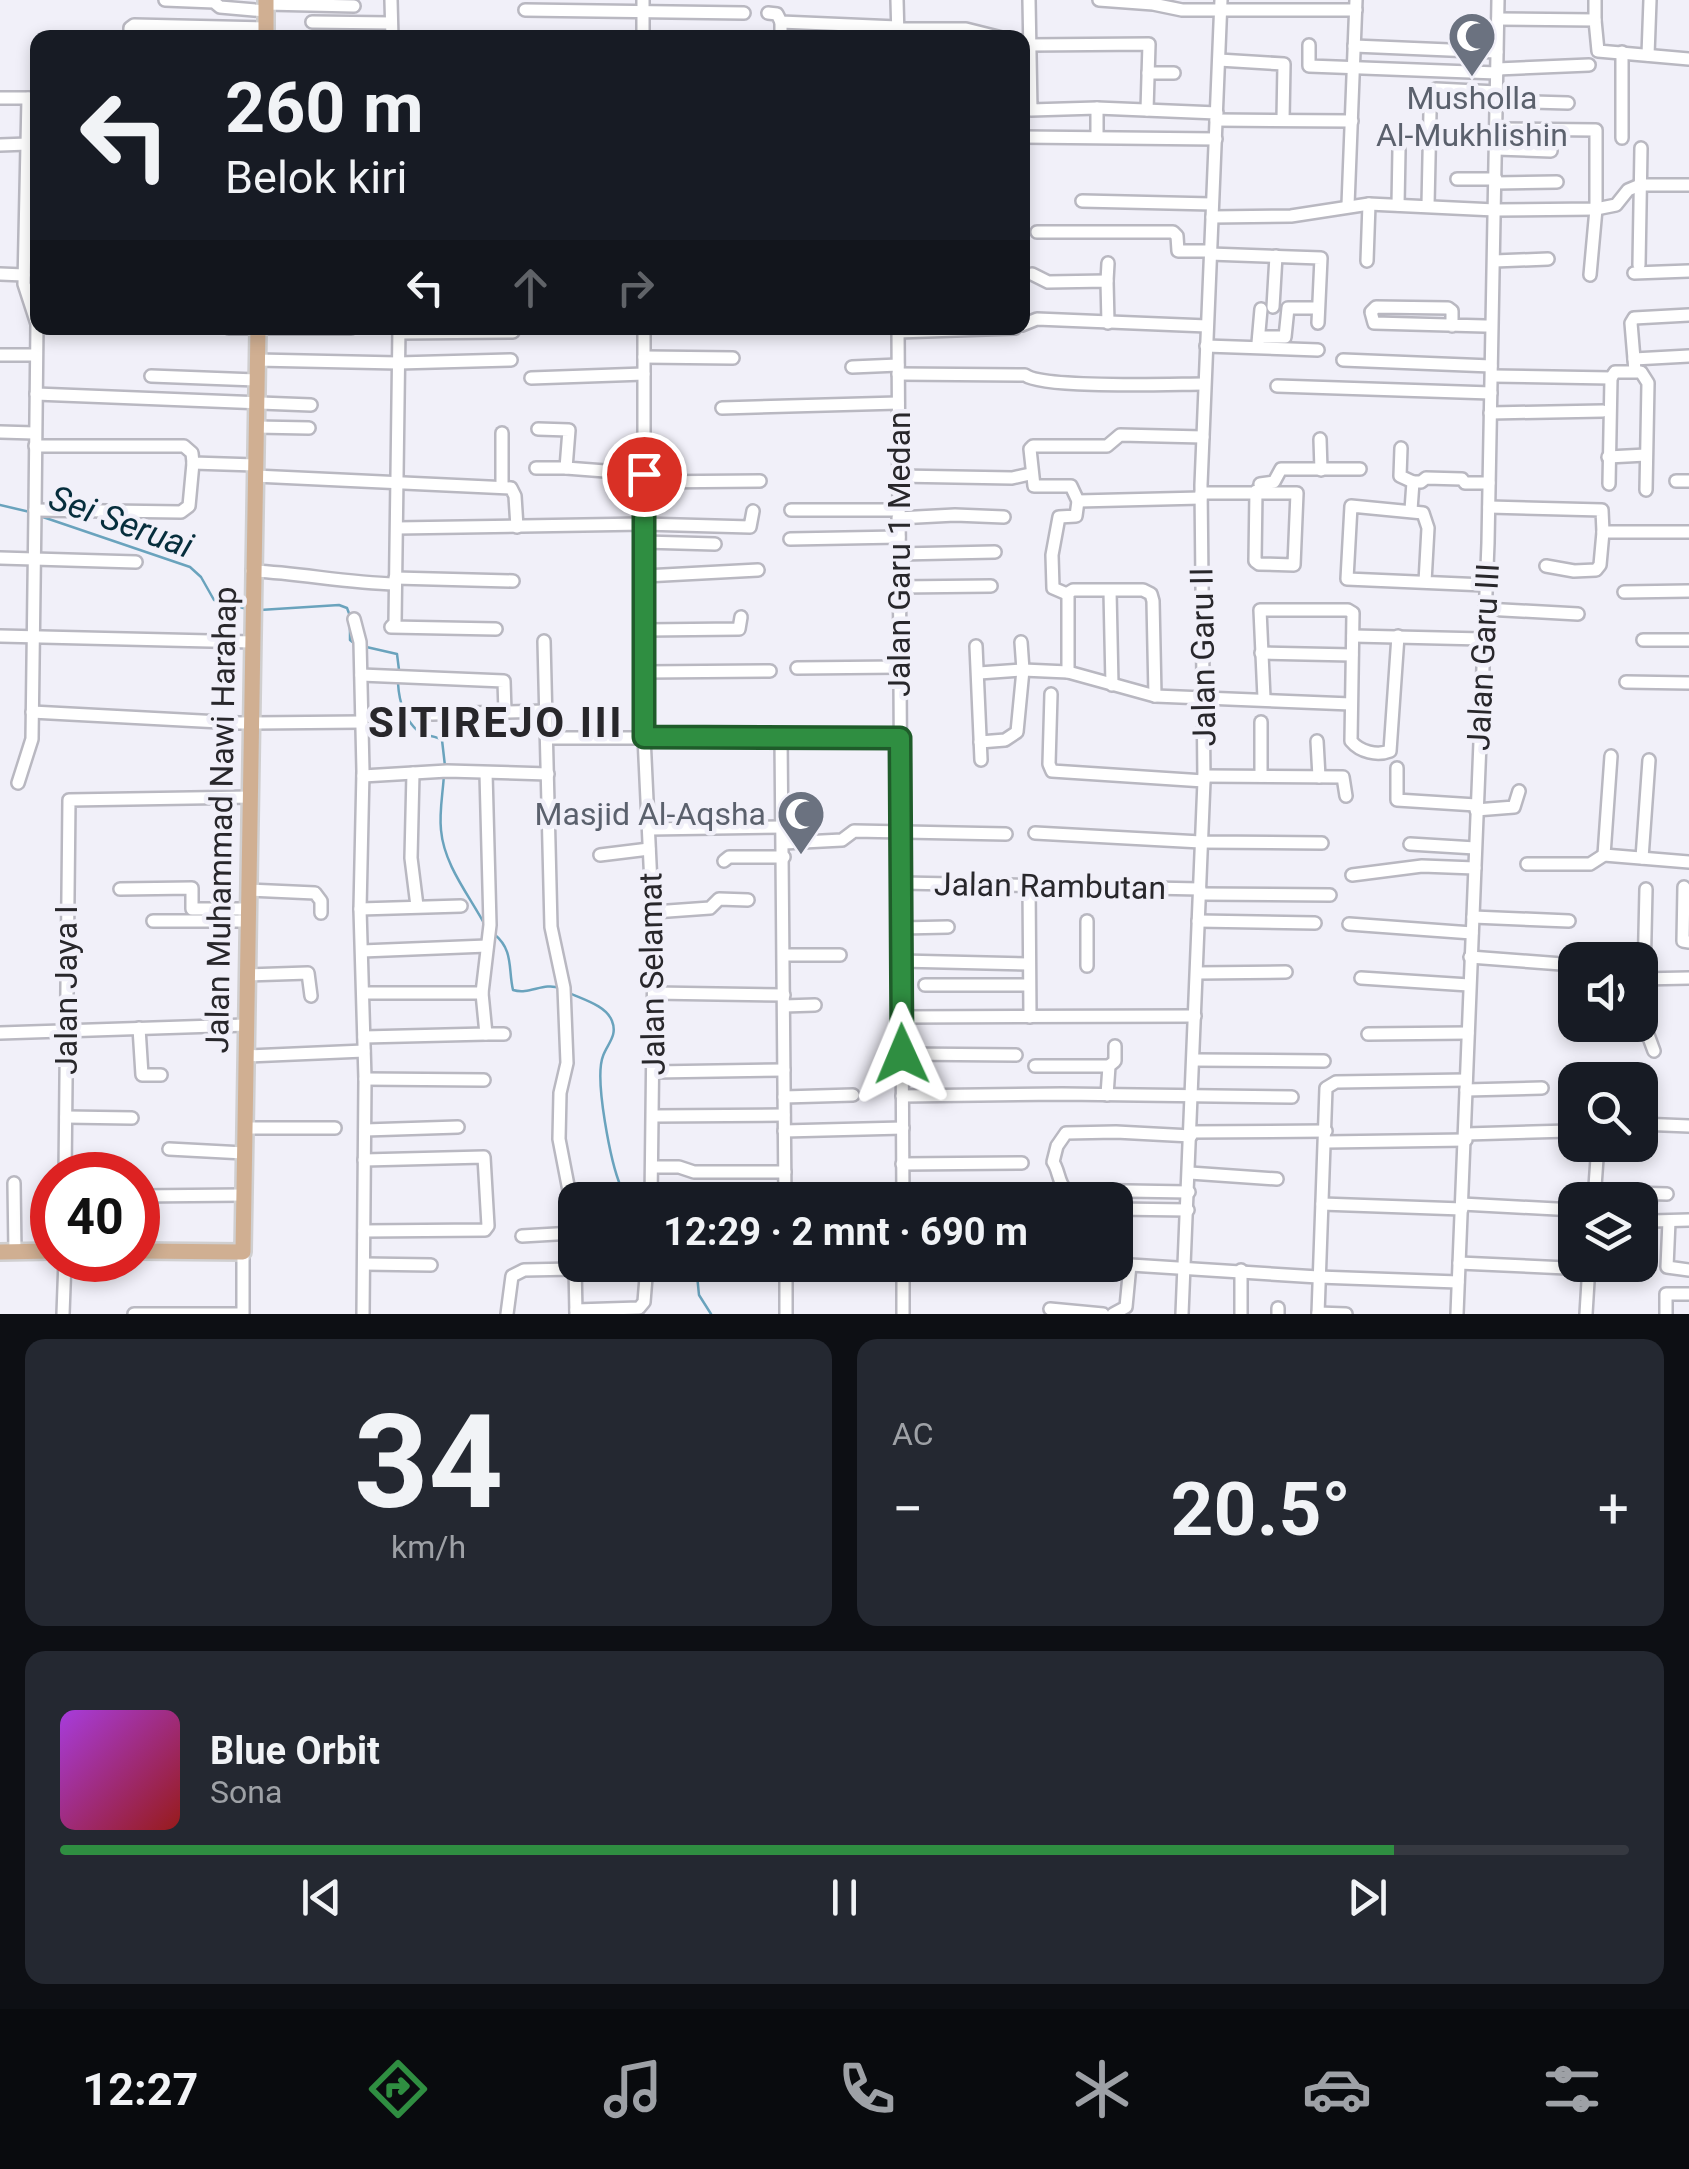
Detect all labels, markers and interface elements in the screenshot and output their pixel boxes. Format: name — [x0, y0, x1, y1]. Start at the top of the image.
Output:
mosque icon: Musholla Al-Mukhlishin — [1446, 10, 1498, 78]
text: 260 m — [225, 67, 424, 149]
icon: left — [60, 70, 190, 200]
place label: Musholla Al-Mukhlishin — [1376, 79, 1568, 154]
text: Belok kiri — [225, 151, 407, 204]
icon: left — [398, 260, 453, 315]
icon: ahead — [503, 260, 558, 315]
icon: right — [608, 260, 663, 315]
street label: Jalan Garu 1 Medan — [880, 411, 918, 697]
pin — [602, 432, 687, 517]
icon: arrive — [617, 447, 672, 502]
water label: Sei Seruai — [43, 477, 199, 567]
street label: Jalan Garu III — [1459, 562, 1507, 752]
street label: Jalan Garu II — [1182, 567, 1224, 747]
street label: Jalan Muhammad Nawi Harahap — [198, 586, 244, 1054]
district label: SITIREJO III — [368, 698, 624, 747]
mosque icon: Masjid Al-Aqsha — [775, 788, 827, 856]
place label: Masjid Al-Aqsha — [535, 795, 766, 833]
street label: Jalan Rambutan — [934, 865, 1166, 907]
street label: Jalan Selamat — [631, 872, 673, 1076]
street label: Jalan Jaya I — [47, 905, 85, 1075]
map controls — [1558, 942, 1658, 1282]
button: sound — [1558, 942, 1658, 1042]
position arrow — [850, 1002, 954, 1106]
button: search — [1558, 1062, 1658, 1162]
speed limit sign: 40 — [30, 1152, 160, 1282]
button: layers — [1558, 1182, 1658, 1282]
text: 12:29 · 2 mnt · 690 m — [663, 1210, 1028, 1254]
text: 34 — [354, 1386, 503, 1539]
text: AC — [892, 1415, 934, 1453]
text: 20.5° — [1171, 1465, 1351, 1553]
text: − — [892, 1477, 923, 1541]
text: + — [1598, 1477, 1629, 1541]
text: km/h — [391, 1528, 466, 1566]
text: Blue Orbit — [210, 1729, 380, 1773]
text: Sona — [210, 1773, 282, 1811]
icon: previous — [294, 1870, 349, 1925]
icon: pause — [817, 1870, 872, 1925]
icon: next — [1340, 1870, 1395, 1925]
icon: directions — [363, 2054, 433, 2124]
icon: music — [598, 2054, 668, 2124]
icon: phone — [832, 2054, 902, 2124]
icon: climate — [1067, 2054, 1137, 2124]
icon: car — [1302, 2054, 1372, 2124]
icon: filters — [1537, 2054, 1607, 2124]
text: 12:27 — [82, 2063, 198, 2116]

